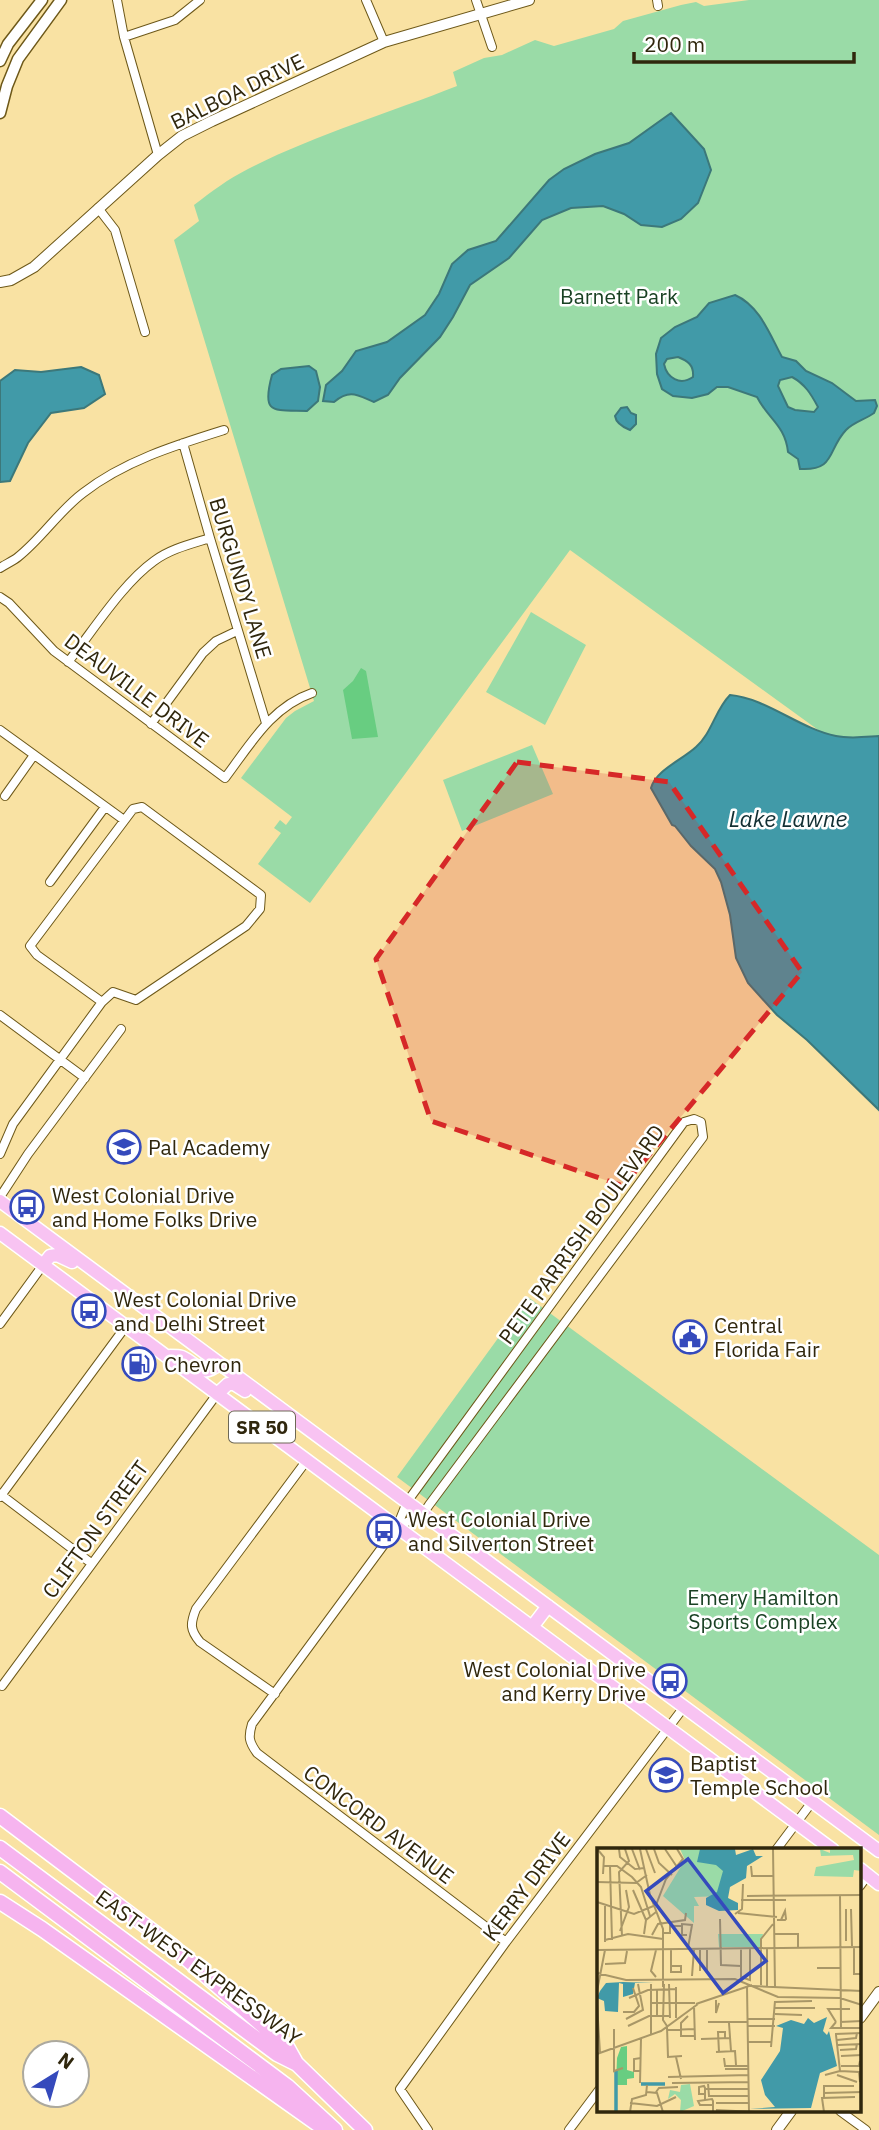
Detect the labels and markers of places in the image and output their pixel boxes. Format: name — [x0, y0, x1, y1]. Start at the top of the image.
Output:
school or university icon: Pal Academy — [105, 1128, 143, 1166]
place label: Pal Academy — [148, 1133, 271, 1161]
place label: West Colonial Drive and Home Folks Drive — [52, 1181, 257, 1233]
bus stop icon: West Colonial Drive and Home Folks Drive — [8, 1188, 46, 1226]
place label: West Colonial Drive and Delhi Street — [114, 1285, 296, 1337]
bus stop icon: West Colonial Drive and Delhi Street — [70, 1292, 108, 1330]
place label: Central Florida Fair — [714, 1311, 820, 1363]
public building icon: Central Florida Fair — [671, 1318, 709, 1356]
fuel station icon: Chevron — [120, 1345, 158, 1383]
place label: Chevron — [164, 1350, 242, 1378]
place label: West Colonial Drive and Silverton Street — [408, 1505, 594, 1557]
bus stop icon: West Colonial Drive and Silverton Street — [365, 1512, 403, 1550]
place label: West Colonial Drive and Kerry Drive — [464, 1655, 646, 1707]
bus stop icon: West Colonial Drive and Kerry Drive — [651, 1662, 689, 1700]
place label: Baptist Temple School — [690, 1749, 829, 1801]
school or university icon: Baptist Temple School — [647, 1756, 685, 1794]

